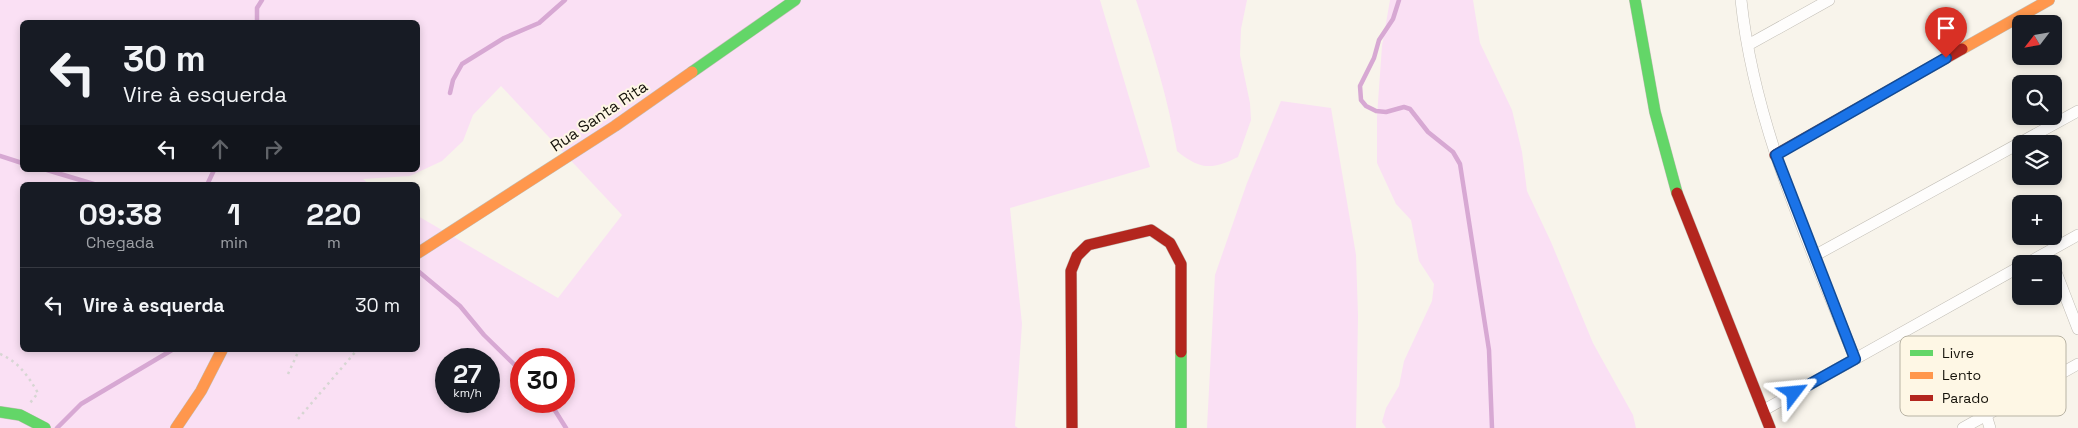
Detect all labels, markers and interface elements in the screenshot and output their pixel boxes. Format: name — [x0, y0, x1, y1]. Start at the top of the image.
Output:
pin — [1925, 7, 1967, 58]
icon: arrive — [1932, 14, 1960, 42]
north arrow — [2012, 15, 2062, 65]
map controls — [2012, 15, 2062, 305]
text: 30 m — [123, 37, 206, 81]
icon: left — [40, 40, 105, 105]
button: search — [2012, 75, 2062, 125]
street label: Rua Santa Rita — [546, 76, 652, 156]
text: Vire à esquerda — [123, 80, 287, 108]
icon: left — [153, 135, 181, 163]
icon: ahead — [206, 135, 234, 163]
icon: right — [259, 135, 287, 163]
button: layers — [2012, 135, 2062, 185]
text: 09:38 — [79, 195, 162, 234]
text: 1 — [227, 195, 241, 234]
text: 220 — [306, 195, 361, 234]
button: + — [2012, 195, 2062, 245]
text: Chegada — [86, 232, 154, 253]
text: min — [220, 232, 248, 253]
text: m — [327, 232, 341, 253]
button: − — [2012, 255, 2062, 305]
icon: left — [40, 291, 68, 319]
text: Vire à esquerda — [83, 293, 225, 318]
text: 30 m — [355, 293, 400, 318]
legend — [1900, 336, 2066, 416]
text: Livre — [1942, 344, 1974, 362]
speed limit sign: 30 — [510, 348, 575, 413]
text: 27 — [453, 358, 482, 390]
position arrow — [1767, 366, 1819, 418]
text: Lento — [1942, 366, 1981, 384]
text: km/h — [453, 385, 482, 401]
text: Parado — [1942, 389, 1989, 407]

